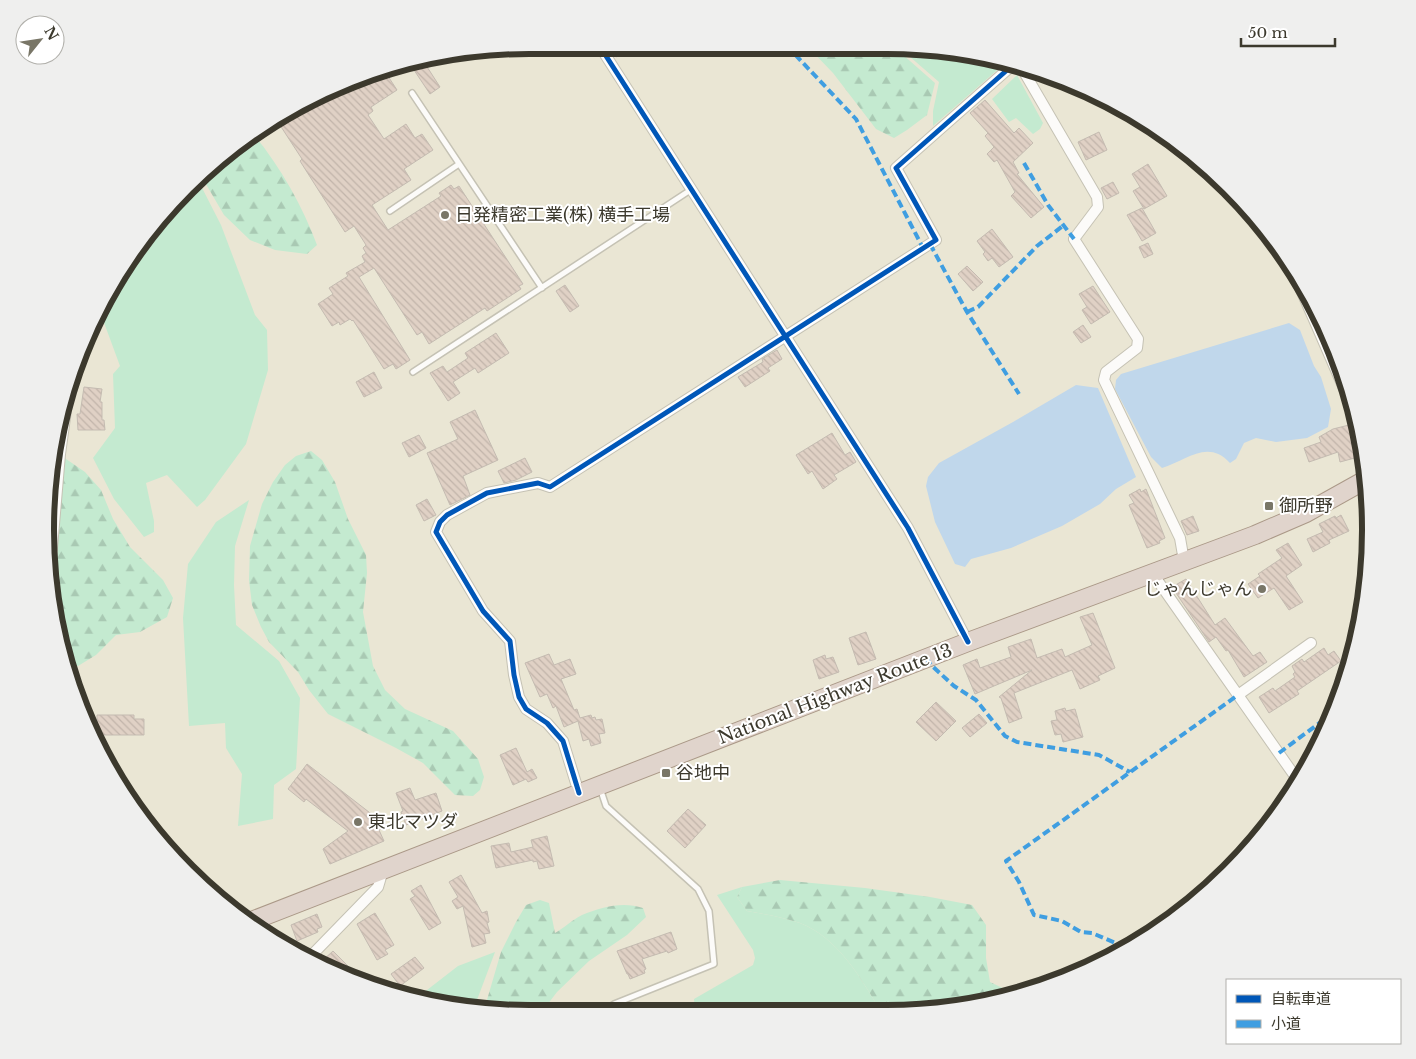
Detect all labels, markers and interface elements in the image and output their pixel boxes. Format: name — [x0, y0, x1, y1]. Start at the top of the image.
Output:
north arrow — [15, 15, 65, 65]
scale bar — [1241, 15, 1335, 47]
text: N — [40, 23, 62, 44]
text: 50 m — [1248, 23, 1288, 42]
place label: 日発精密工業(株) 横手工場 — [455, 204, 670, 226]
marker: 日発精密工業(株) 横手工場 — [439, 209, 451, 221]
place label: 御所野 — [1279, 495, 1333, 517]
marker: 御所野 — [1263, 500, 1275, 512]
place label: じゃんじゃん — [1144, 578, 1252, 600]
marker: じゃんじゃん — [1256, 583, 1268, 595]
street label: National Highway Route 13 — [715, 639, 955, 749]
place label: 谷地中 — [676, 762, 730, 784]
marker: 谷地中 — [660, 767, 672, 779]
place label: 東北マツダ — [368, 811, 458, 833]
marker: 東北マツダ — [352, 816, 364, 828]
legend — [1226, 979, 1401, 1044]
text: 自転車道 — [1271, 989, 1331, 1008]
text: 小道 — [1271, 1014, 1301, 1033]

